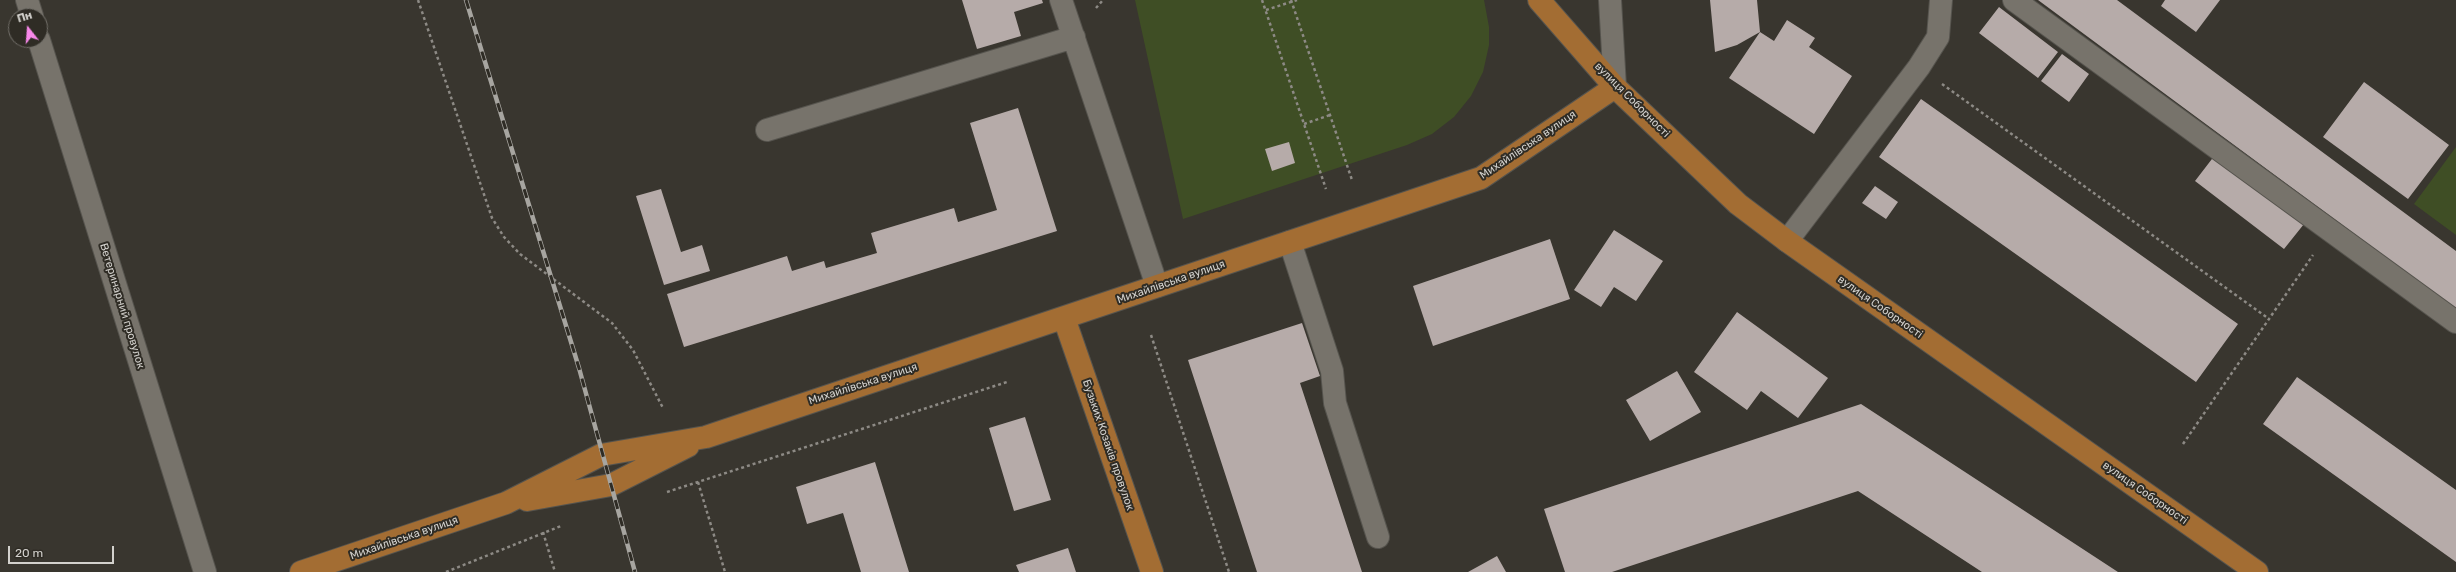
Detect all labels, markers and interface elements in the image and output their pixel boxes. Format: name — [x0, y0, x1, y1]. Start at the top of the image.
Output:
north arrow — [8, 8, 48, 48]
text: Пн — [15, 9, 34, 25]
street label: вулиця Соборності — [1592, 60, 1672, 140]
street label: Михайлівська вулиця — [1477, 108, 1579, 182]
street label: Ветеринарний провулок — [97, 242, 147, 370]
street label: Михайлівська вулиця — [1115, 257, 1227, 307]
street label: вулиця Соборності — [1835, 273, 1925, 341]
street label: Михайлівська вулиця — [807, 360, 919, 408]
street label: Бузьких Козаків провулок — [1079, 378, 1137, 512]
street label: вулиця Соборності — [2100, 459, 2190, 527]
street label: Михайлівська вулиця — [348, 513, 460, 563]
scale bar — [10, 538, 116, 564]
text: 20 m — [15, 546, 43, 560]

